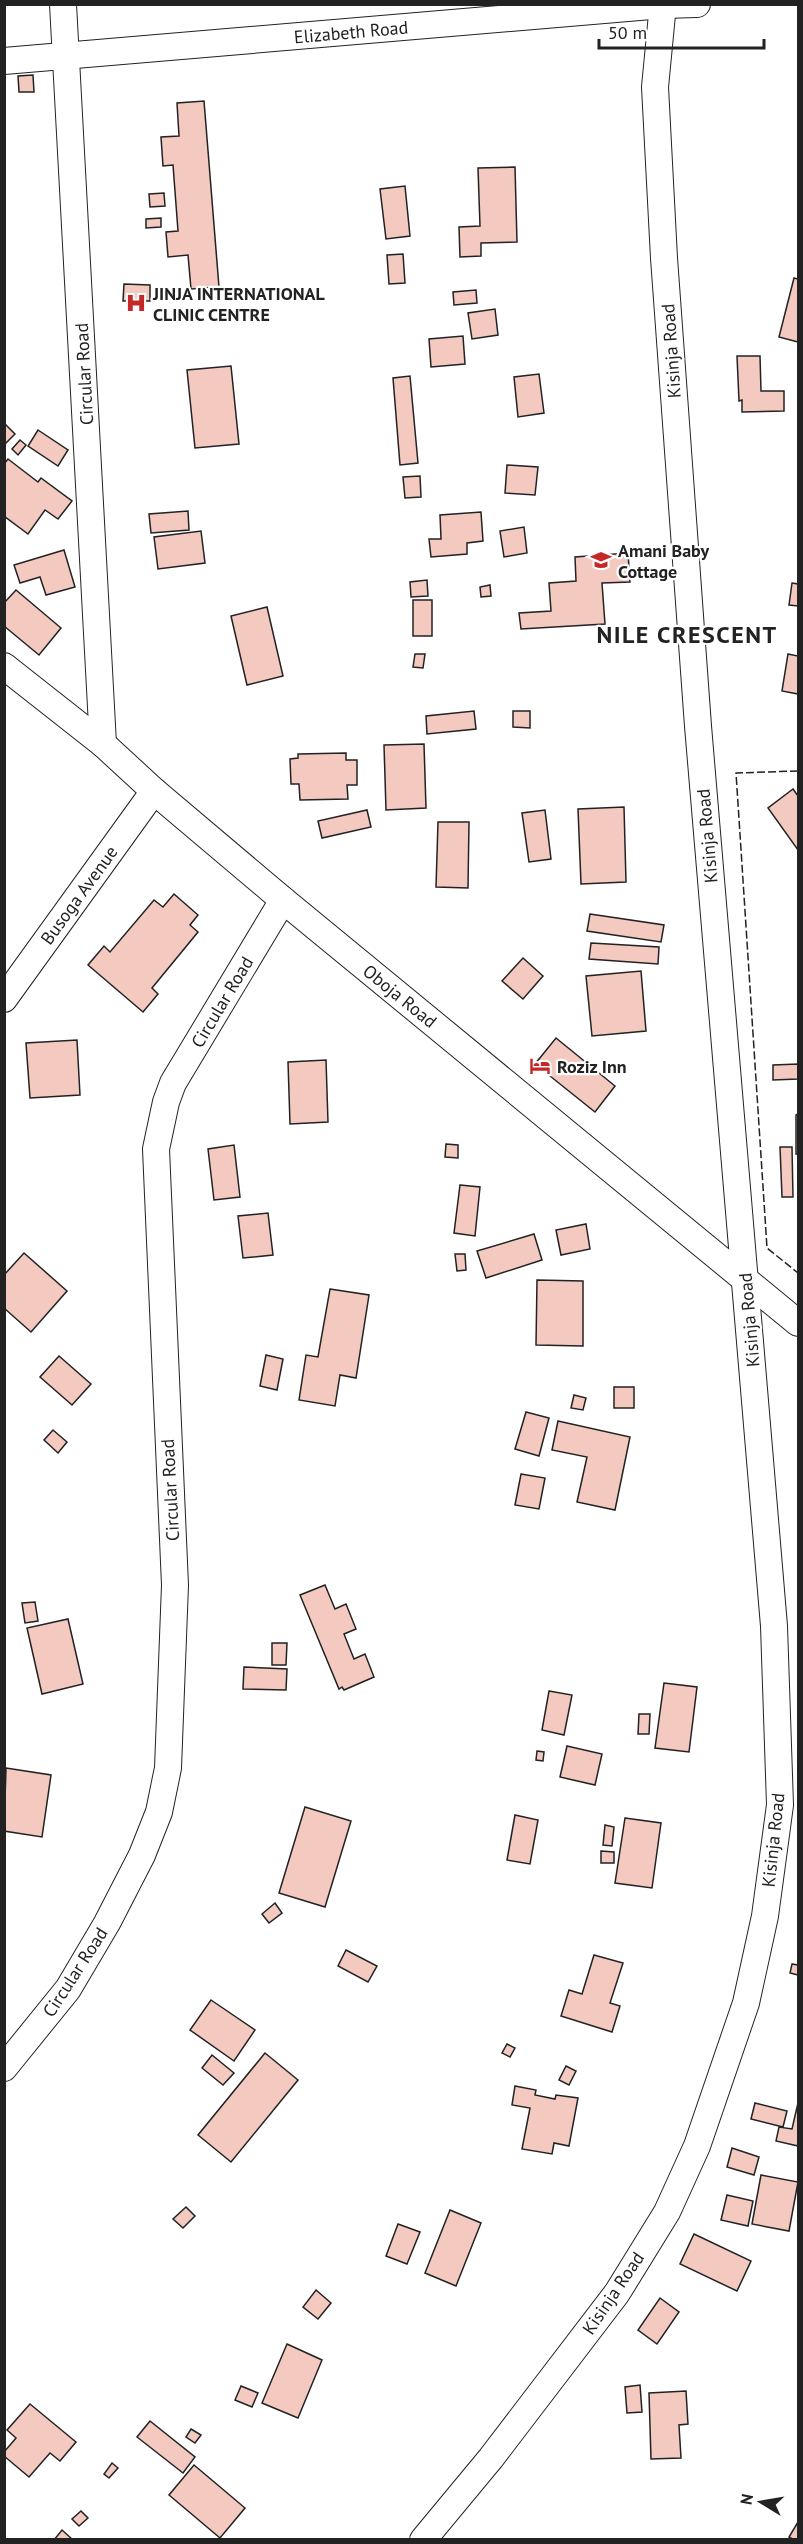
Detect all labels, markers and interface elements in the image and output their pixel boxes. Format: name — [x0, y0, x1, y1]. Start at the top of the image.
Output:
scale bar — [599, 12, 764, 50]
street label: Elizabeth Road — [293, 16, 409, 48]
text: 50 m — [608, 21, 647, 44]
place label: JINJA INTERNATIONAL CLINIC CENTRE — [152, 282, 325, 326]
hospital icon: JINJA INTERNATIONAL CLINIC CENTRE — [124, 291, 148, 315]
street label: Kisinja Road — [656, 303, 686, 399]
street label: Circular Road — [70, 322, 98, 426]
place label: Amani Baby Cottage — [618, 539, 710, 583]
school or university icon: Amani Baby Cottage — [589, 548, 613, 572]
district label: NILE CRESCENT — [596, 619, 778, 650]
street label: Kisinja Road — [691, 788, 723, 884]
street label: Busoga Avenue — [35, 841, 123, 949]
street label: Circular Road — [186, 952, 258, 1052]
street label: Oboja Road — [358, 959, 442, 1033]
hotel icon: Roziz Inn — [528, 1054, 552, 1078]
place label: Roziz Inn — [557, 1055, 627, 1078]
street label: Kisinja Road — [733, 1272, 765, 1368]
street label: Circular Road — [156, 1438, 184, 1542]
street label: Kisinja Road — [757, 1792, 789, 1888]
street label: Circular Road — [38, 1923, 112, 2021]
street label: Kisinja Road — [577, 2247, 649, 2339]
north arrow — [731, 2472, 791, 2532]
text: N — [735, 2492, 757, 2506]

